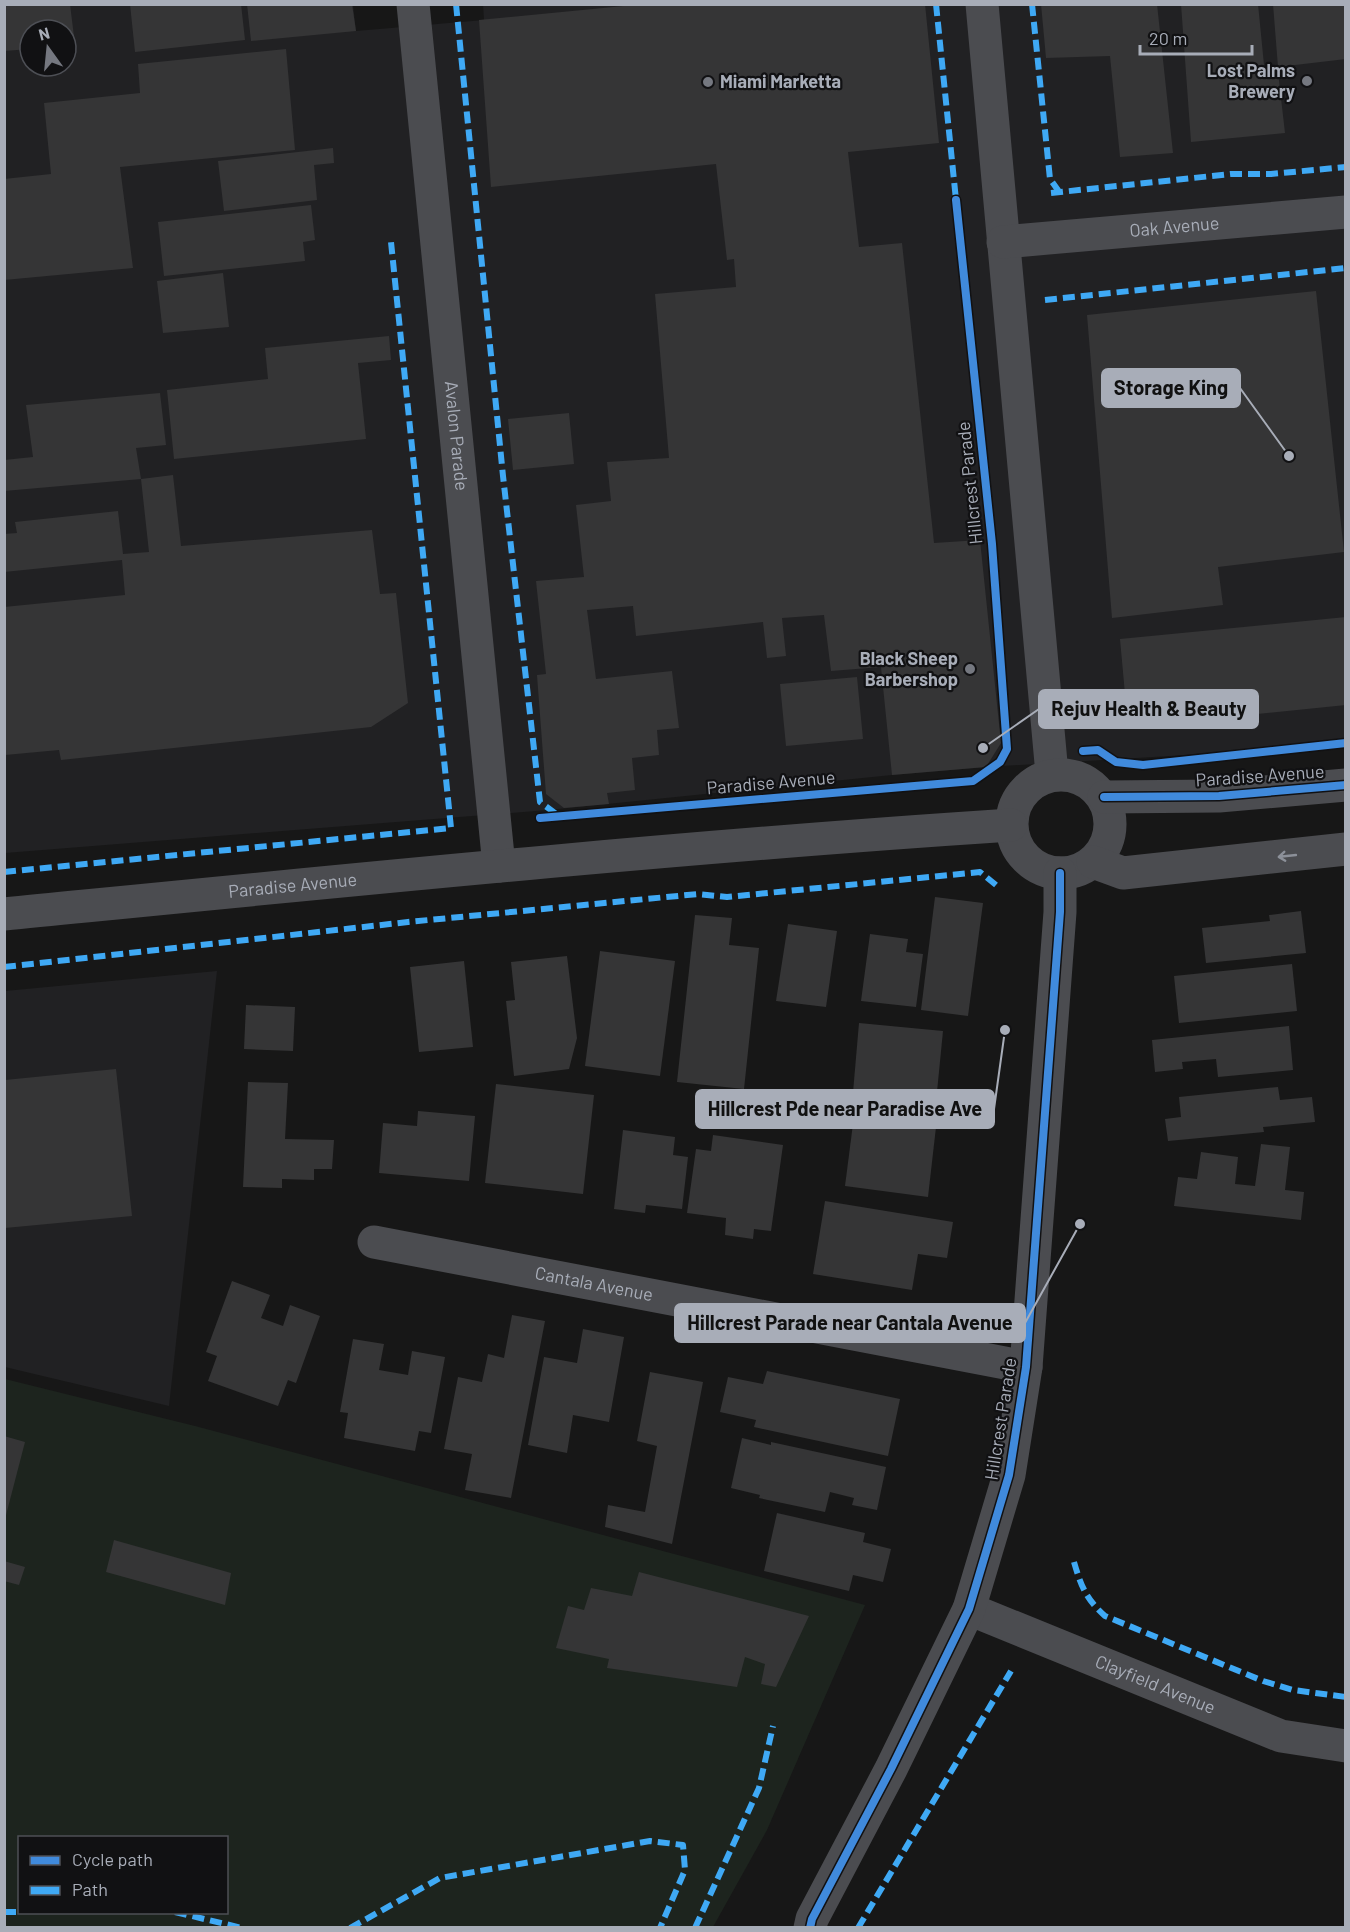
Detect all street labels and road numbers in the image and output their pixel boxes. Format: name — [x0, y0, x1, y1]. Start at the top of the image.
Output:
street label: Oak Avenue — [1128, 211, 1220, 241]
street label: Avalon Parade — [441, 380, 473, 492]
street label: Hillcrest Parade — [952, 420, 986, 546]
street label: Paradise Avenue — [1195, 760, 1325, 790]
street label: Paradise Avenue — [706, 765, 836, 799]
street label: Paradise Avenue — [227, 868, 358, 902]
street label: Cantala Avenue — [533, 1261, 655, 1305]
street label: Hillcrest Parade — [979, 1356, 1021, 1482]
street label: Clayfield Avenue — [1092, 1650, 1219, 1718]

